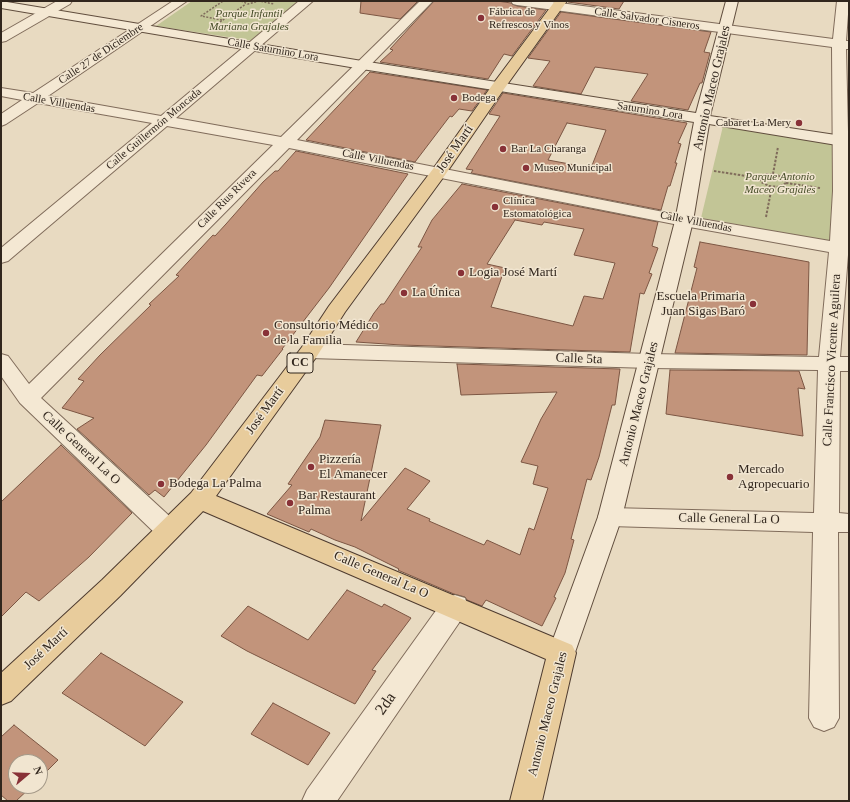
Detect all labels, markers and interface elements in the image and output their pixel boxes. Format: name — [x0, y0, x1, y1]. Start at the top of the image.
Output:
place label: Fábrica de Refrescos y Vinos — [489, 5, 569, 31]
street label: Calle Salvador Cisneros — [593, 5, 701, 33]
park label: Parque Infantil Mariana Grajales — [209, 7, 289, 33]
marker: Fábrica de Refrescos y Vinos — [476, 13, 486, 23]
street label: Calle 27 de Diciembre — [56, 21, 146, 87]
street label: Antonio Maceo Grajales — [690, 24, 734, 152]
street label: Calle Saturnino Lora — [226, 35, 320, 65]
street label: Calle Guillermón Moncada — [104, 85, 204, 173]
street label: Calle Villuendas — [22, 90, 96, 116]
place label: Bodega — [462, 91, 496, 105]
marker: Bodega — [449, 93, 459, 103]
street label: Saturnino Lora — [616, 99, 684, 123]
place label: Cabaret La Mery — [716, 116, 791, 130]
marker: Cabaret La Mery — [794, 118, 804, 128]
street label: José Martí — [433, 122, 477, 176]
place label: Bar La Charanga — [511, 142, 586, 156]
marker: Bar La Charanga — [498, 144, 508, 154]
street label: Calle Villuendas — [341, 147, 415, 173]
place label: Museo Municipal — [534, 161, 612, 175]
marker: Museo Municipal — [521, 163, 531, 173]
street label: Calle Rius Rivera — [195, 167, 259, 231]
park label: Parque Antonio Maceo Grajales — [744, 170, 816, 196]
place label: Clínica Estomatológica — [503, 194, 571, 220]
marker: Clínica Estomatológica — [490, 202, 500, 212]
street label: Calle Villuendas — [659, 209, 733, 235]
place label: Logia José Martí — [469, 265, 557, 281]
marker: Logia José Martí — [456, 268, 466, 278]
street label: Calle Francisco Vicente Aguilera — [820, 273, 844, 447]
place label: La Única — [412, 285, 460, 301]
marker: La Única — [399, 288, 409, 298]
place label: Escuela Primaria Juan Sigas Baró — [657, 289, 745, 320]
marker: Escuela Primaria Juan Sigas Baró — [748, 299, 758, 309]
place label: Consultorio Médico de la Familia — [274, 318, 378, 349]
marker: Consultorio Médico de la Familia — [261, 328, 271, 338]
street label: Antonio Maceo Grajales — [616, 340, 662, 468]
street label: Calle 5ta — [555, 350, 603, 368]
road number: CC — [287, 353, 313, 373]
street label: José Martí — [243, 384, 287, 438]
street label: Calle General La O — [39, 408, 123, 488]
place label: Pizzería El Amanecer — [319, 452, 387, 483]
marker: Pizzería El Amanecer — [306, 462, 316, 472]
place label: Mercado Agropecuario — [738, 462, 809, 493]
marker: Mercado Agropecuario — [725, 472, 735, 482]
place label: Bodega La Palma — [169, 476, 261, 492]
marker: Bodega La Palma — [156, 479, 166, 489]
place label: Bar Restaurant Palma — [298, 488, 376, 519]
marker: Bar Restaurant Palma — [285, 498, 295, 508]
street label: Calle General La O — [678, 510, 780, 528]
street label: Calle General La O — [331, 548, 431, 602]
street label: José Martí — [21, 625, 71, 673]
street label: Antonio Maceo Grajales — [525, 650, 571, 778]
street label: 2da — [372, 689, 400, 719]
north arrow — [8, 754, 48, 794]
text: N — [31, 765, 45, 776]

